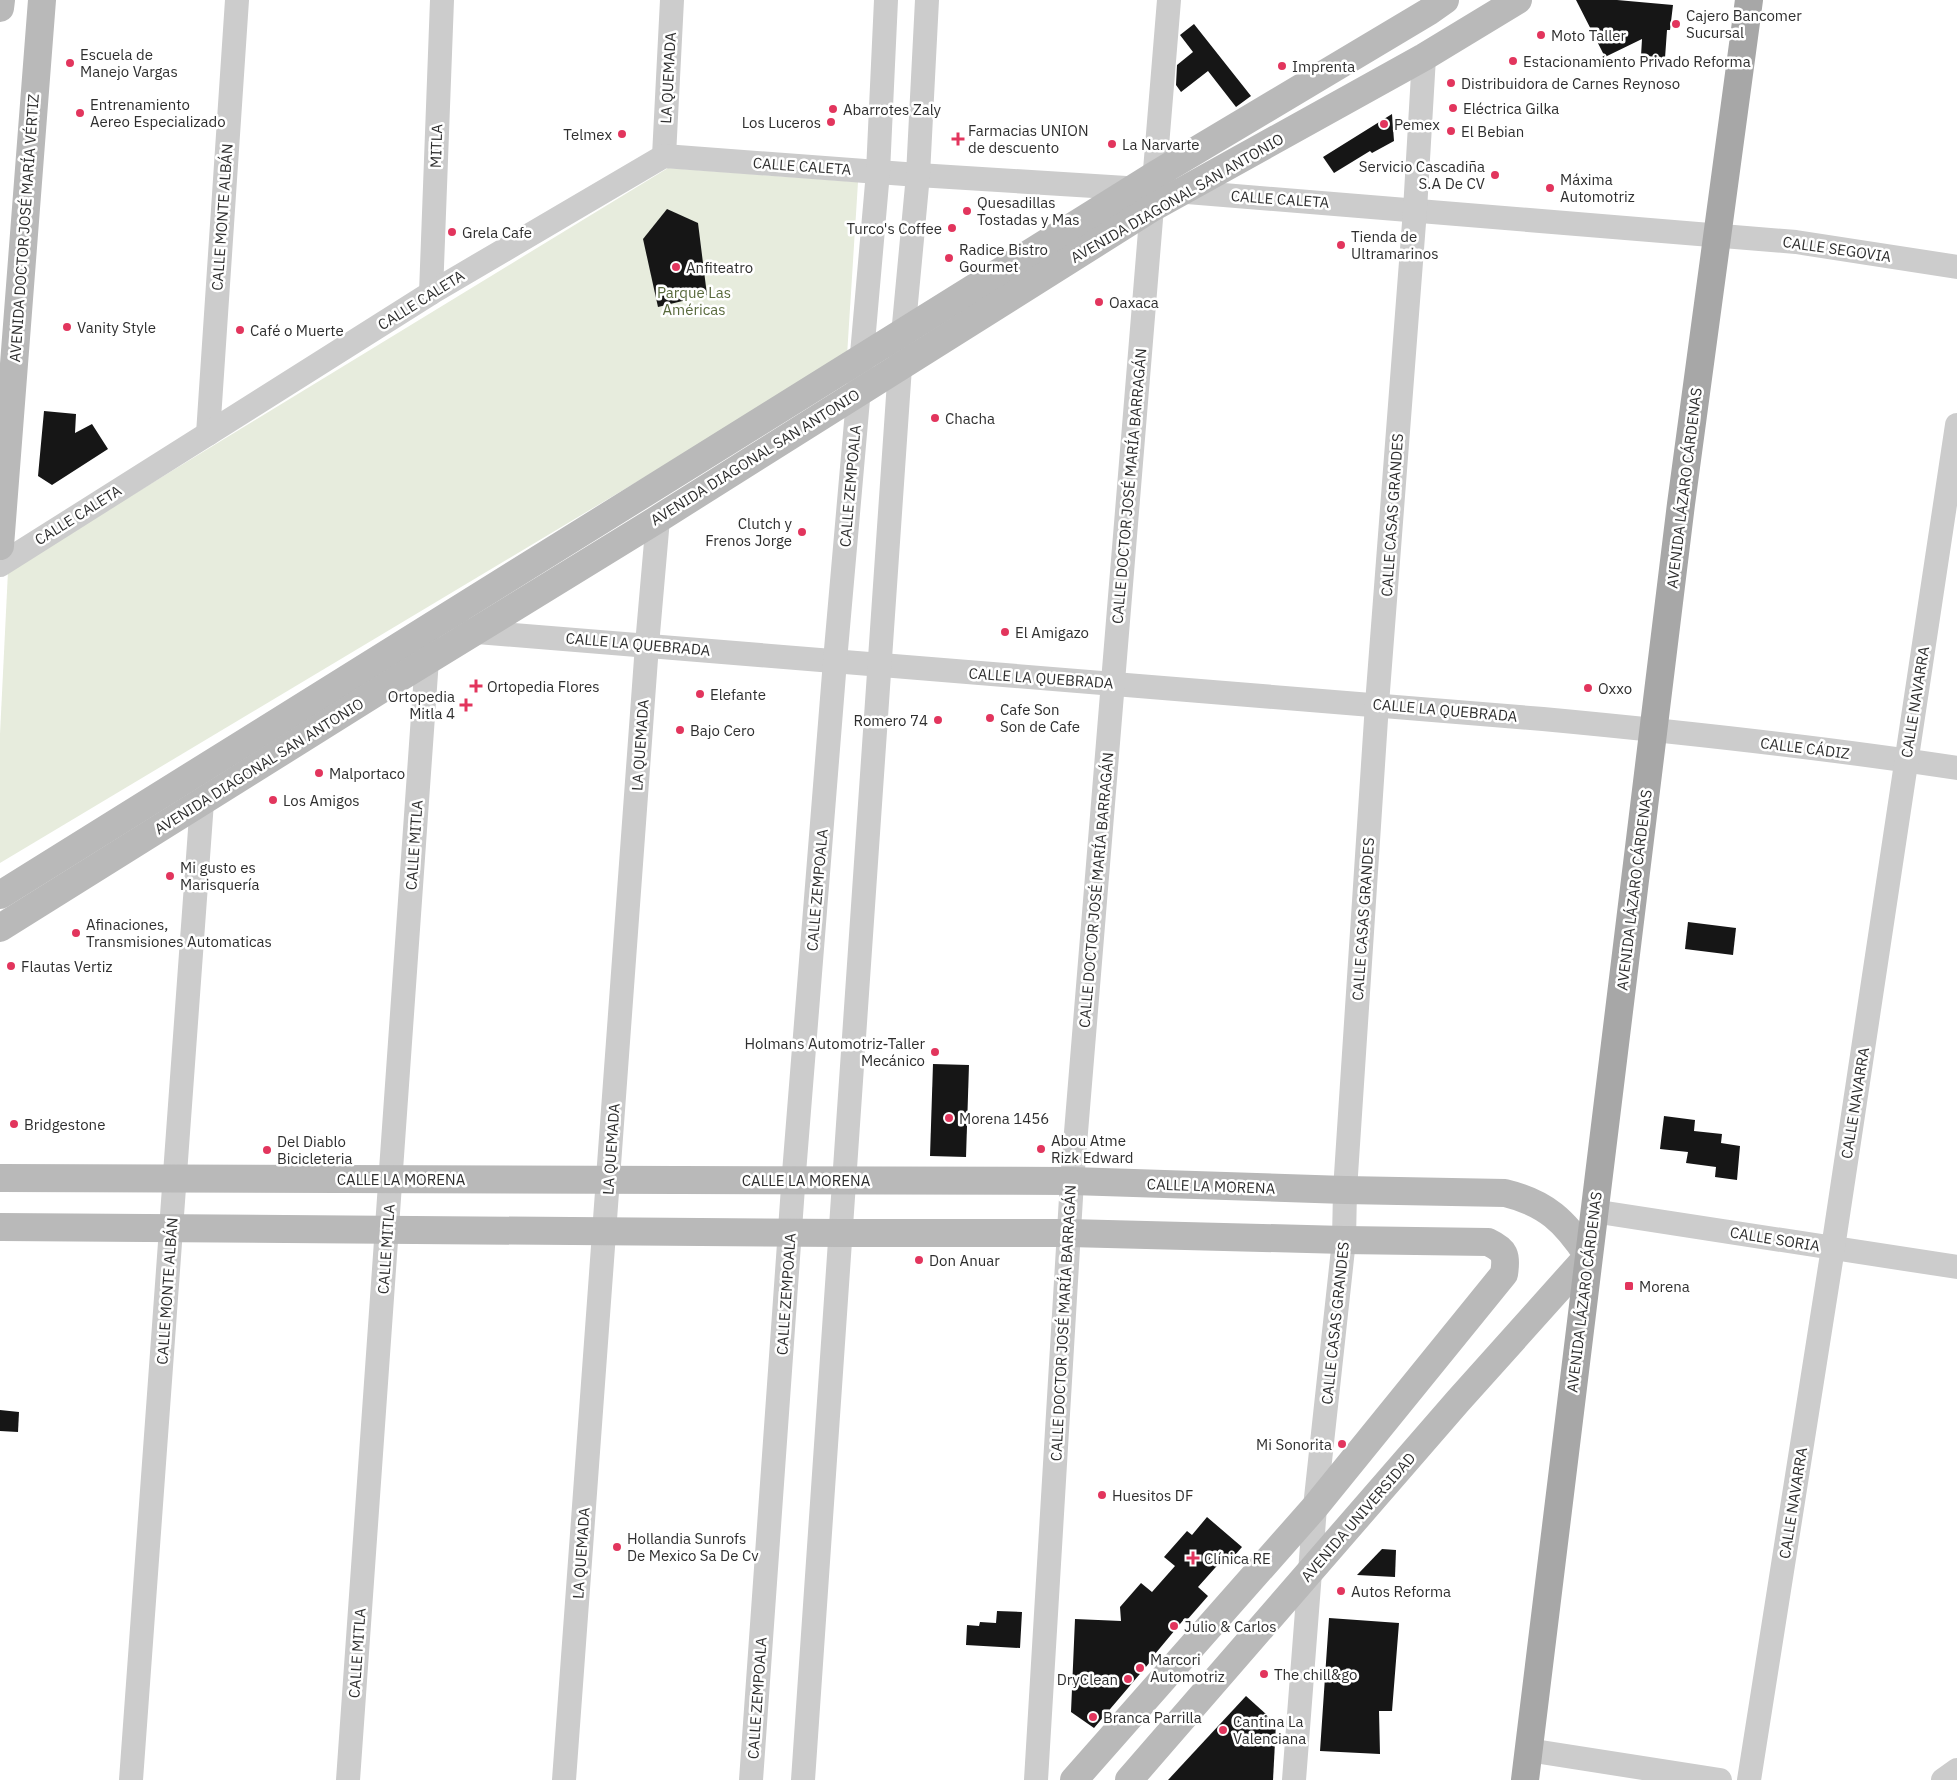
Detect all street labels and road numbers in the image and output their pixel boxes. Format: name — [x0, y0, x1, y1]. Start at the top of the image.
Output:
street label: LA QUEMADA — [656, 31, 680, 124]
street label: AVENIDA DOCTOR JOSÉ MARÍA VÉRTIZ — [5, 93, 43, 363]
street label: MITLA — [426, 123, 446, 168]
street label: AVENIDA DIAGONAL SAN ANTONIO — [1067, 129, 1287, 267]
street label: CALLE MONTE ALBÁN — [207, 143, 237, 291]
street label: CALLE CALETA — [752, 153, 852, 179]
street label: CALLE CALETA — [1230, 186, 1330, 212]
street label: CALLE SEGOVIA — [1782, 232, 1893, 266]
street label: CALLE CALETA — [374, 266, 468, 334]
street label: CALLE DOCTOR JOSÉ MARÍA BARRAGÁN — [1107, 347, 1151, 625]
street label: AVENIDA DIAGONAL SAN ANTONIO — [647, 385, 863, 529]
street label: AVENIDA LÁZARO CÁRDENAS — [1662, 387, 1706, 589]
street label: CALLE ZEMPOALA — [835, 424, 865, 548]
street label: CALLE CASAS GRANDES — [1377, 433, 1407, 597]
street label: CALLE CALETA — [31, 481, 125, 549]
street label: CALLE LA QUEBRADA — [565, 628, 712, 660]
street label: CALLE NAVARRA — [1897, 644, 1933, 759]
street label: CALLE LA QUEBRADA — [968, 663, 1114, 693]
street label: AVENIDA DIAGONAL SAN ANTONIO — [151, 694, 367, 838]
street label: CALLE LA QUEBRADA — [1372, 694, 1519, 726]
street label: LA QUEMADA — [627, 698, 653, 791]
street label: CALLE CÁDIZ — [1759, 733, 1851, 763]
street label: CALLE DOCTOR JOSÉ MARÍA BARRAGÁN — [1074, 751, 1118, 1029]
street label: AVENIDA LÁZARO CÁRDENAS — [1612, 789, 1656, 991]
street label: CALLE MITLA — [401, 799, 427, 891]
street label: CALLE ZEMPOALA — [802, 828, 832, 952]
street label: CALLE CASAS GRANDES — [1348, 837, 1378, 1001]
street label: CALLE NAVARRA — [1837, 1045, 1873, 1160]
street label: LA QUEMADA — [598, 1102, 624, 1195]
street label: CALLE LA MORENA — [337, 1170, 466, 1189]
street label: CALLE LA MORENA — [742, 1171, 871, 1190]
street label: CALLE LA MORENA — [1146, 1174, 1276, 1198]
street label: CALLE DOCTOR JOSÉ MARÍA BARRAGÁN — [1046, 1184, 1080, 1462]
street label: AVENIDA LÁZARO CÁRDENAS — [1562, 1191, 1606, 1393]
street label: CALLE MITLA — [373, 1203, 399, 1295]
street label: CALLE MONTE ALBÁN — [152, 1217, 182, 1365]
street label: CALLE SORIA — [1729, 1223, 1822, 1256]
street label: CALLE ZEMPOALA — [772, 1232, 800, 1356]
street label: CALLE CASAS GRANDES — [1317, 1241, 1353, 1405]
street label: CALLE NAVARRA — [1775, 1445, 1811, 1560]
street label: AVENIDA UNIVERSIDAD — [1297, 1448, 1419, 1586]
street label: LA QUEMADA — [568, 1506, 594, 1599]
street label: CALLE MITLA — [344, 1607, 370, 1699]
street label: CALLE ZEMPOALA — [743, 1636, 771, 1760]

